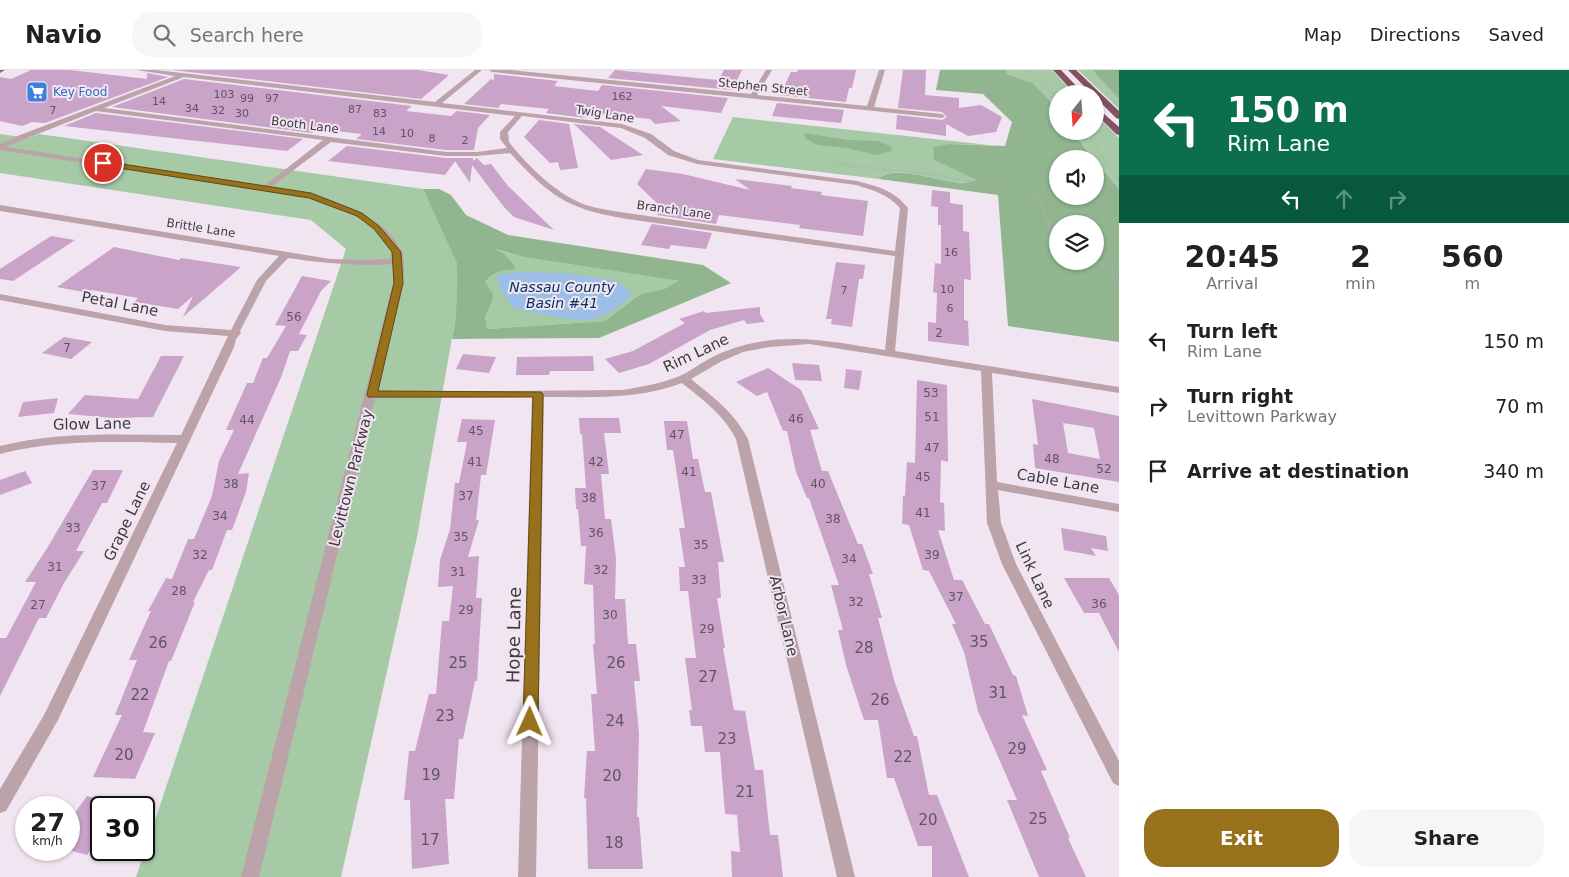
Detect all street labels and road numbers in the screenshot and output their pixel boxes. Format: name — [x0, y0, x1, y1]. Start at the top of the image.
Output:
street label: Stephen Street — [717, 75, 809, 99]
street label: Twig Lane — [574, 102, 635, 126]
street label: Booth Lane — [270, 114, 340, 136]
street label: Branch Lane — [636, 198, 712, 222]
street label: Brittle Lane — [166, 216, 236, 240]
street label: Petal Lane — [80, 288, 160, 320]
street label: Rim Lane — [660, 330, 732, 376]
street label: Levittown Parkway — [325, 407, 377, 548]
street label: Glow Lane — [53, 414, 131, 434]
street label: Cable Lane — [1015, 465, 1101, 497]
street label: Grape Lane — [100, 478, 154, 564]
street label: Link Lane — [1012, 539, 1058, 611]
street label: Arbor Lane — [766, 574, 802, 658]
street label: Hope Lane — [502, 587, 525, 683]

